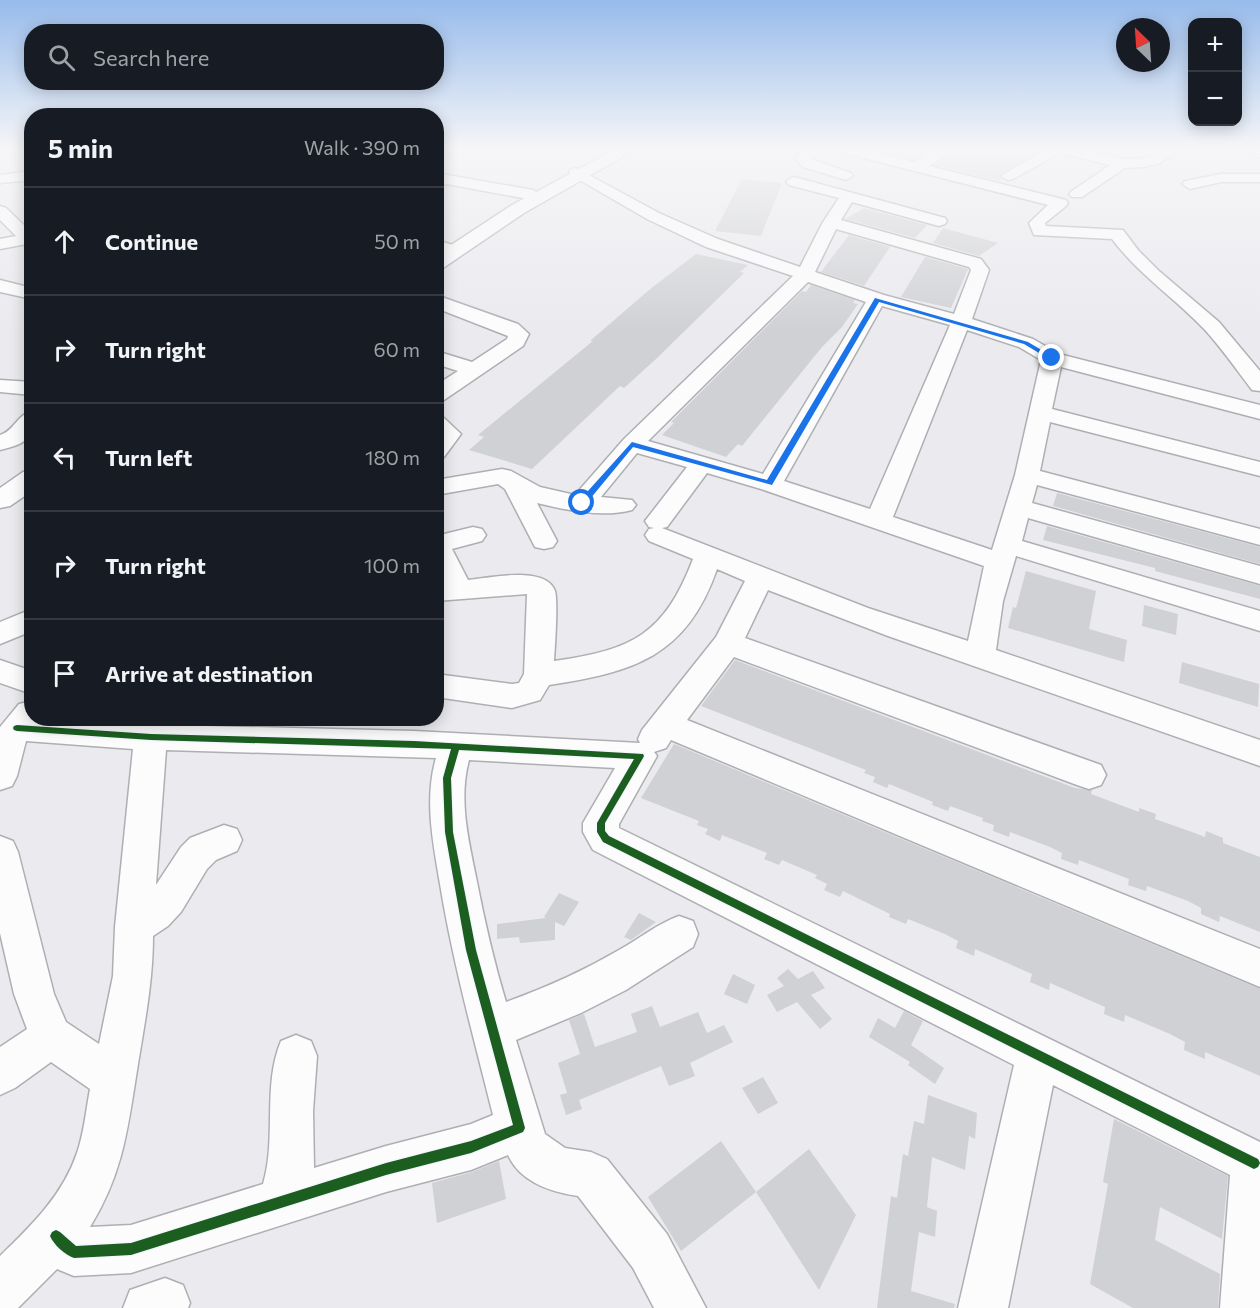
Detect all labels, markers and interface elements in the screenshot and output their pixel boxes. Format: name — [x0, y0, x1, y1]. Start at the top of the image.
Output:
north arrow — [1116, 18, 1170, 72]
map controls — [1188, 18, 1242, 126]
button: + — [1188, 18, 1242, 72]
search box — [24, 24, 444, 90]
icon: search — [45, 41, 78, 74]
text: Search here — [93, 44, 209, 71]
button: − — [1188, 72, 1242, 126]
text: 5 min — [48, 132, 113, 163]
text: Walk · 390 m — [304, 135, 420, 159]
icon: ahead — [48, 225, 81, 258]
text: Continue — [105, 228, 198, 255]
text: 50 m — [374, 229, 420, 253]
icon: right — [48, 333, 81, 366]
text: Turn right — [105, 336, 206, 363]
text: 60 m — [374, 337, 420, 361]
route end — [1038, 344, 1064, 370]
icon: left — [48, 441, 81, 474]
text: Turn left — [105, 444, 192, 471]
text: 180 m — [365, 445, 420, 469]
route start — [568, 489, 594, 515]
icon: right — [48, 549, 81, 582]
text: Turn right — [105, 552, 206, 579]
text: 100 m — [364, 553, 420, 577]
icon: arrive — [48, 657, 81, 690]
text: Arrive at destination — [105, 660, 313, 687]

